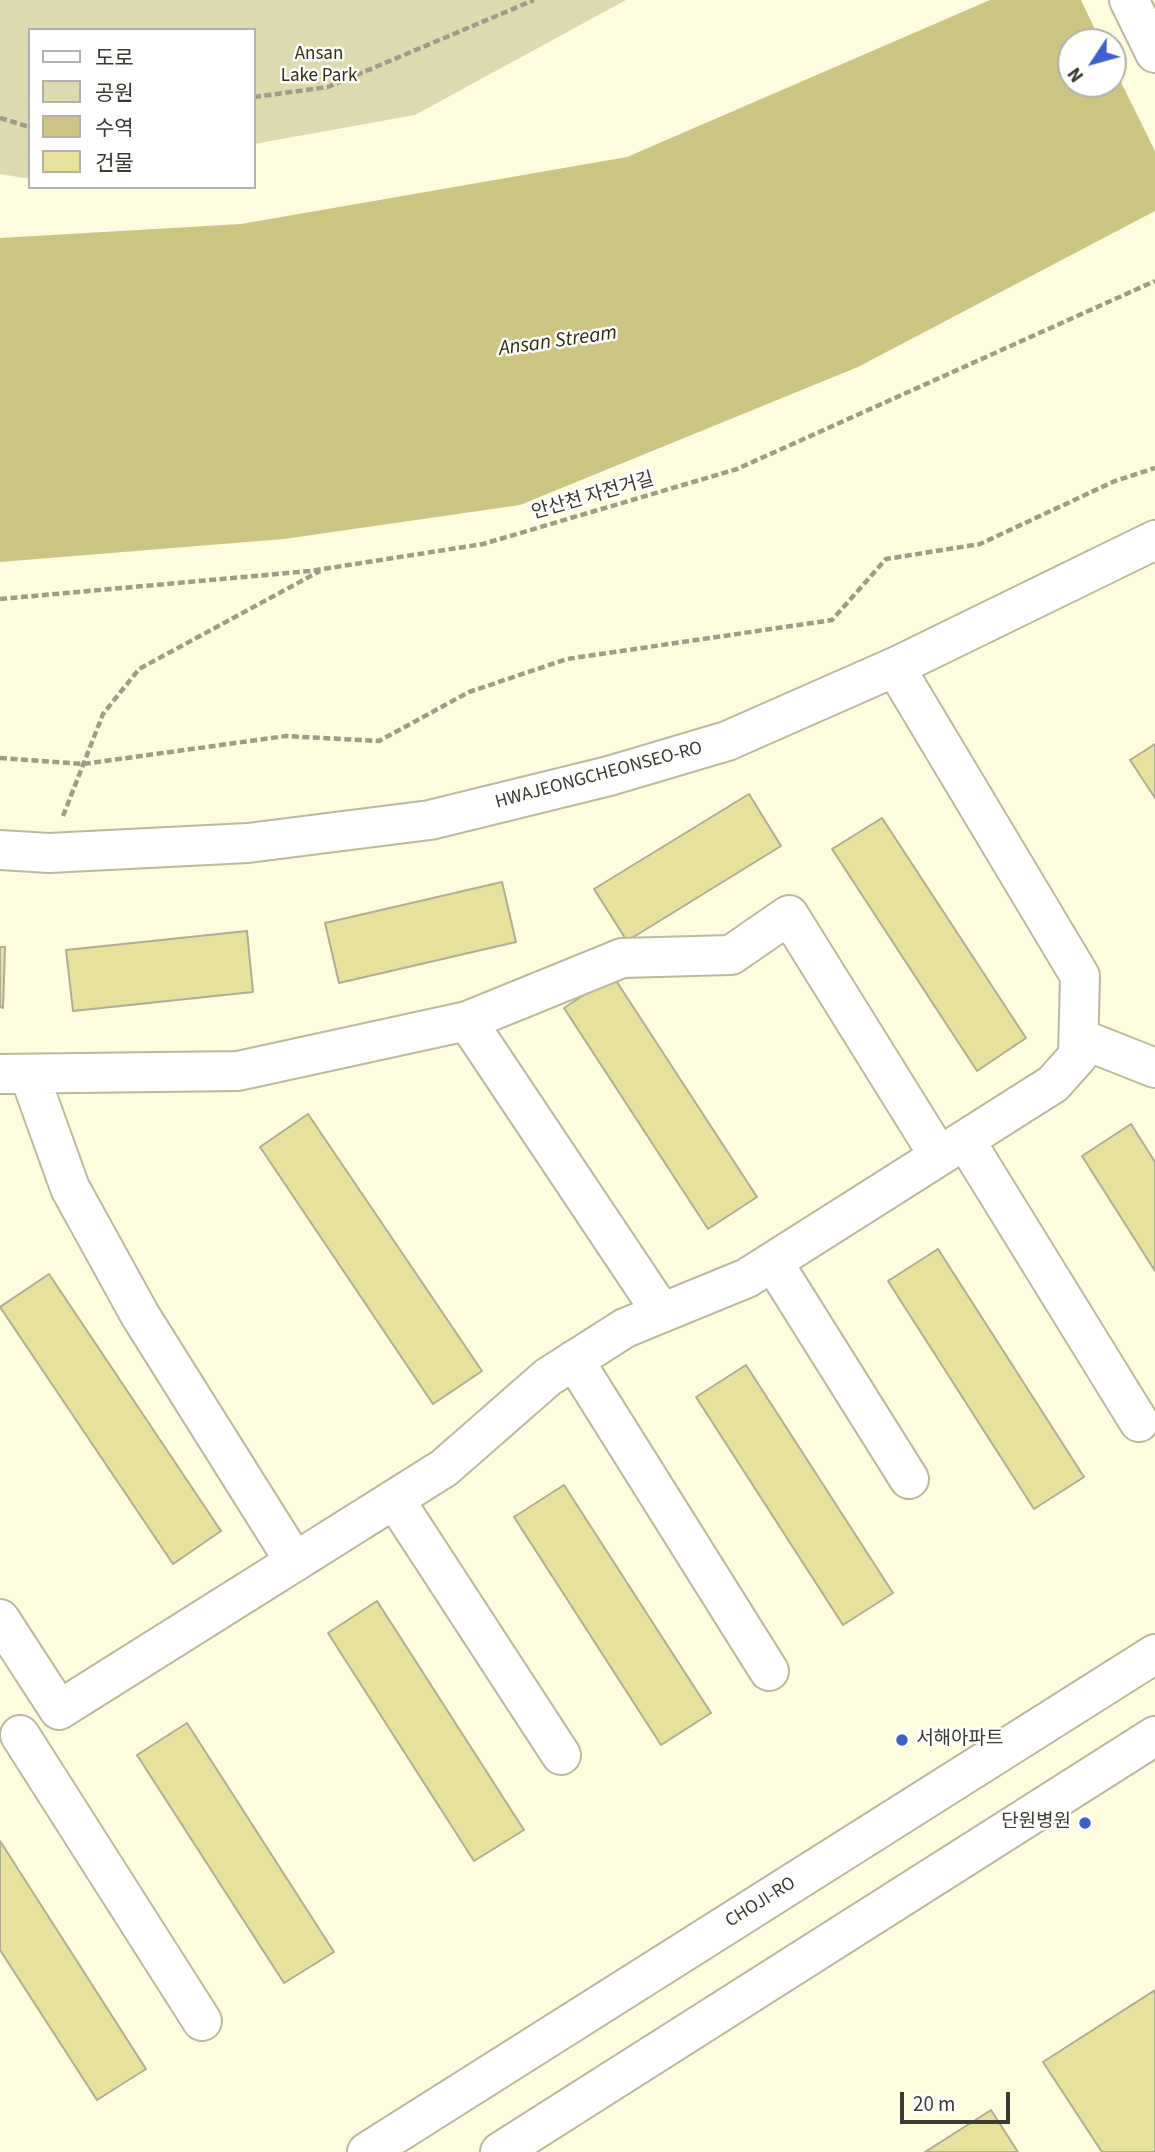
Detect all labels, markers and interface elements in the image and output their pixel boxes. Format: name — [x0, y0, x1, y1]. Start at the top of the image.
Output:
legend — [28, 28, 256, 189]
north arrow — [1057, 28, 1127, 98]
text: 도로 — [95, 43, 134, 73]
park label: Ansan Lake Park — [281, 44, 357, 88]
text: N — [1062, 61, 1091, 88]
text: 공원 — [95, 78, 134, 108]
text: 수역 — [95, 113, 134, 143]
text: 건물 — [95, 148, 134, 178]
water label: Ansan Stream — [497, 321, 619, 363]
street label: 안산천 자전거길 — [529, 469, 657, 525]
street label: HWAJEONGCHEONSEO-RO — [493, 737, 705, 815]
place label: 서해아파트 — [916, 1729, 1003, 1751]
marker: 서해아파트 — [894, 1732, 910, 1748]
place label: 단원병원 — [1001, 1812, 1071, 1834]
marker: 단원병원 — [1077, 1815, 1093, 1831]
street label: CHOJI-RO — [722, 1873, 800, 1933]
scale bar — [903, 2078, 1013, 2122]
text: 20 m — [913, 2089, 955, 2119]

